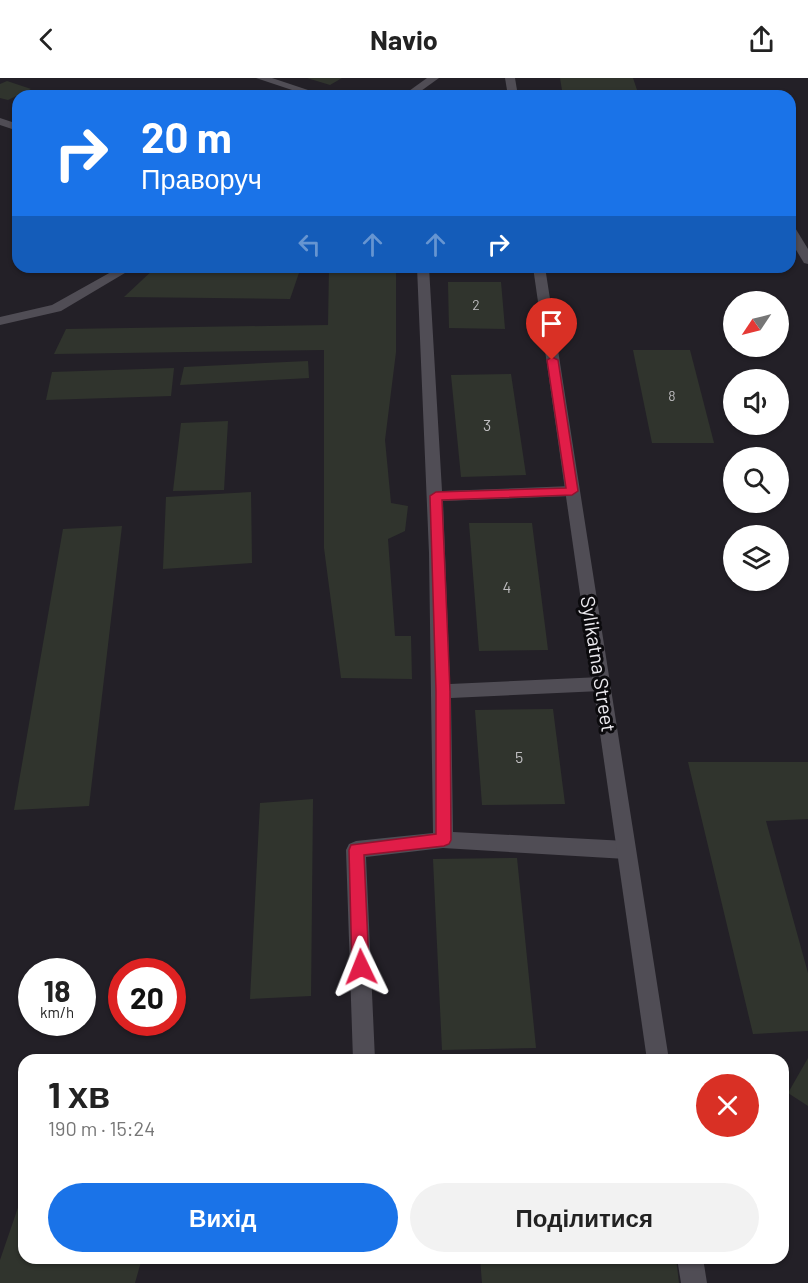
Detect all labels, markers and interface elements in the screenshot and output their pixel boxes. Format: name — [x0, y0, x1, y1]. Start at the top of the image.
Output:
icon: back — [30, 23, 63, 56]
text: Navio — [370, 23, 438, 55]
icon: share — [745, 23, 778, 56]
text: 20 m — [141, 111, 232, 161]
icon: right — [42, 114, 120, 192]
text: Праворуч — [141, 162, 262, 194]
icon: left — [293, 228, 326, 261]
icon: ahead — [356, 228, 389, 261]
icon: ahead — [419, 228, 452, 261]
icon: right — [482, 228, 515, 261]
north arrow — [723, 291, 789, 357]
map controls — [723, 291, 789, 591]
house number: 2 — [472, 296, 480, 313]
pin — [526, 298, 577, 360]
icon: arrive — [535, 307, 568, 340]
button: sound — [723, 369, 789, 435]
house number: 8 — [668, 387, 676, 404]
house number: 3 — [483, 415, 491, 434]
button: search — [723, 447, 789, 513]
button: layers — [723, 525, 789, 591]
house number: 4 — [503, 577, 511, 596]
street label: Sylikatna Street — [576, 594, 622, 734]
house number: 5 — [515, 747, 523, 766]
position arrow — [329, 935, 393, 999]
speed limit sign: 20 — [108, 958, 186, 1036]
text: 18 — [44, 972, 70, 1008]
text: km/h — [40, 1003, 74, 1021]
text: 1 хв — [48, 1072, 110, 1115]
button: close — [696, 1074, 759, 1137]
text: 190 m · 15:24 — [48, 1116, 155, 1140]
button: Вихід — [48, 1183, 398, 1252]
button: Поділитися — [410, 1183, 759, 1252]

